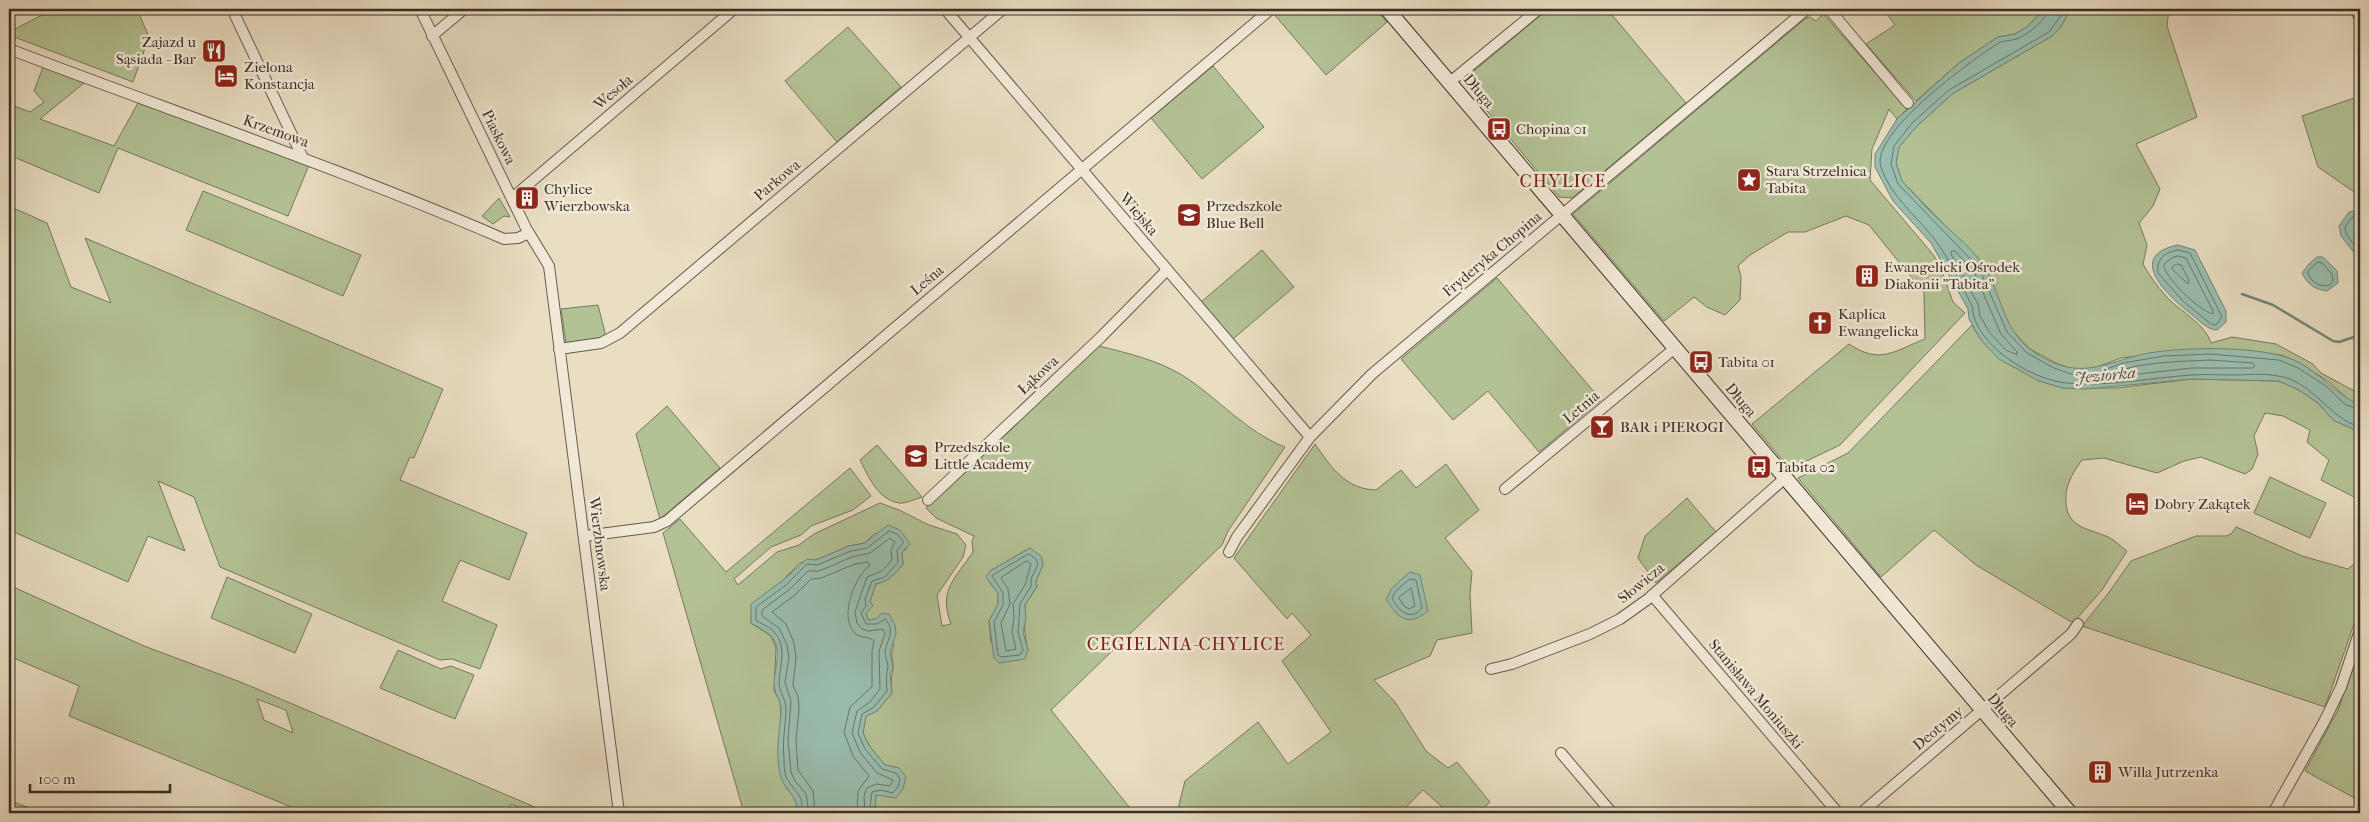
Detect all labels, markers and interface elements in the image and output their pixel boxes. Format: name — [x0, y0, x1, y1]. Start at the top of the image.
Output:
place label: Zajazd u Sąsiada - Bar — [116, 33, 197, 68]
restaurant icon: Zajazd u Sąsiada - Bar — [201, 38, 227, 64]
place label: Zielona Konstancja — [244, 58, 316, 93]
hotel icon: Zielona Konstancja — [213, 63, 239, 89]
street label: Wesoła — [589, 70, 637, 114]
street label: Długa — [1460, 70, 1499, 113]
street label: Piaskowa — [478, 107, 520, 168]
street label: Krzemowa — [241, 111, 312, 152]
bus stop icon: Chopina 01 — [1486, 116, 1512, 142]
place label: Chopina 01 — [1516, 120, 1587, 138]
street label: Parkowa — [750, 155, 805, 205]
place label: Stara Strzelnica Tabita — [1766, 162, 1868, 197]
place icon: Stara Strzelnica Tabita — [1736, 167, 1762, 193]
district label: CHYLICE — [1520, 171, 1606, 192]
place label: Chylice Wierzbowska — [543, 180, 631, 215]
building icon: Chylice Wierzbowska — [514, 185, 540, 211]
street label: Wiejska — [1115, 188, 1163, 240]
place label: Przedszkole Blue Bell — [1206, 197, 1283, 232]
school or university icon: Przedszkole Blue Bell — [1176, 202, 1202, 228]
street label: Fryderyka Chopina — [1439, 207, 1546, 301]
place label: Ewangelicki Ośrodek Diakonii "Tabita" — [1884, 258, 2020, 293]
street label: Leśna — [907, 260, 948, 299]
building icon: Ewangelicki Ośrodek Diakonii "Tabita" — [1854, 263, 1880, 289]
place label: Kaplica Ewangelicka — [1838, 305, 1920, 340]
church icon: Kaplica Ewangelicka — [1807, 310, 1833, 336]
bus stop icon: Tabita 01 — [1688, 349, 1714, 375]
street label: Łąkowa — [1014, 351, 1063, 398]
place label: Tabita 01 — [1718, 353, 1775, 371]
water label: Jeziorka — [2074, 363, 2136, 387]
street label: Długa — [1722, 379, 1761, 422]
street label: Letnia — [1559, 386, 1604, 427]
bar icon: BAR i PIEROGI — [1589, 414, 1615, 440]
place label: BAR i PIEROGI — [1620, 418, 1724, 436]
place label: Przedszkole Little Academy — [934, 438, 1033, 473]
school or university icon: Przedszkole Little Academy — [903, 443, 929, 469]
bus stop icon: Tabita 02 — [1746, 454, 1772, 480]
place label: Tabita 02 — [1776, 458, 1836, 476]
hotel icon: Dobry Zakątek — [2124, 491, 2150, 517]
street label: Wierzbnowska — [585, 495, 615, 593]
place label: Dobry Zakątek — [2154, 495, 2251, 513]
street label: Słowicza — [1614, 558, 1669, 607]
district label: CEGIELNIA-CHYLICE — [1087, 634, 1285, 655]
street label: Stanisława Moniuszki — [1705, 636, 1807, 753]
street label: Długa — [1984, 689, 2023, 732]
street label: Deotymy — [1909, 701, 1967, 754]
building icon: Willa Jutrzenka — [2087, 759, 2113, 785]
scale bar — [30, 762, 170, 794]
place label: Willa Jutrzenka — [2117, 763, 2220, 781]
text: 100 m — [38, 770, 76, 788]

